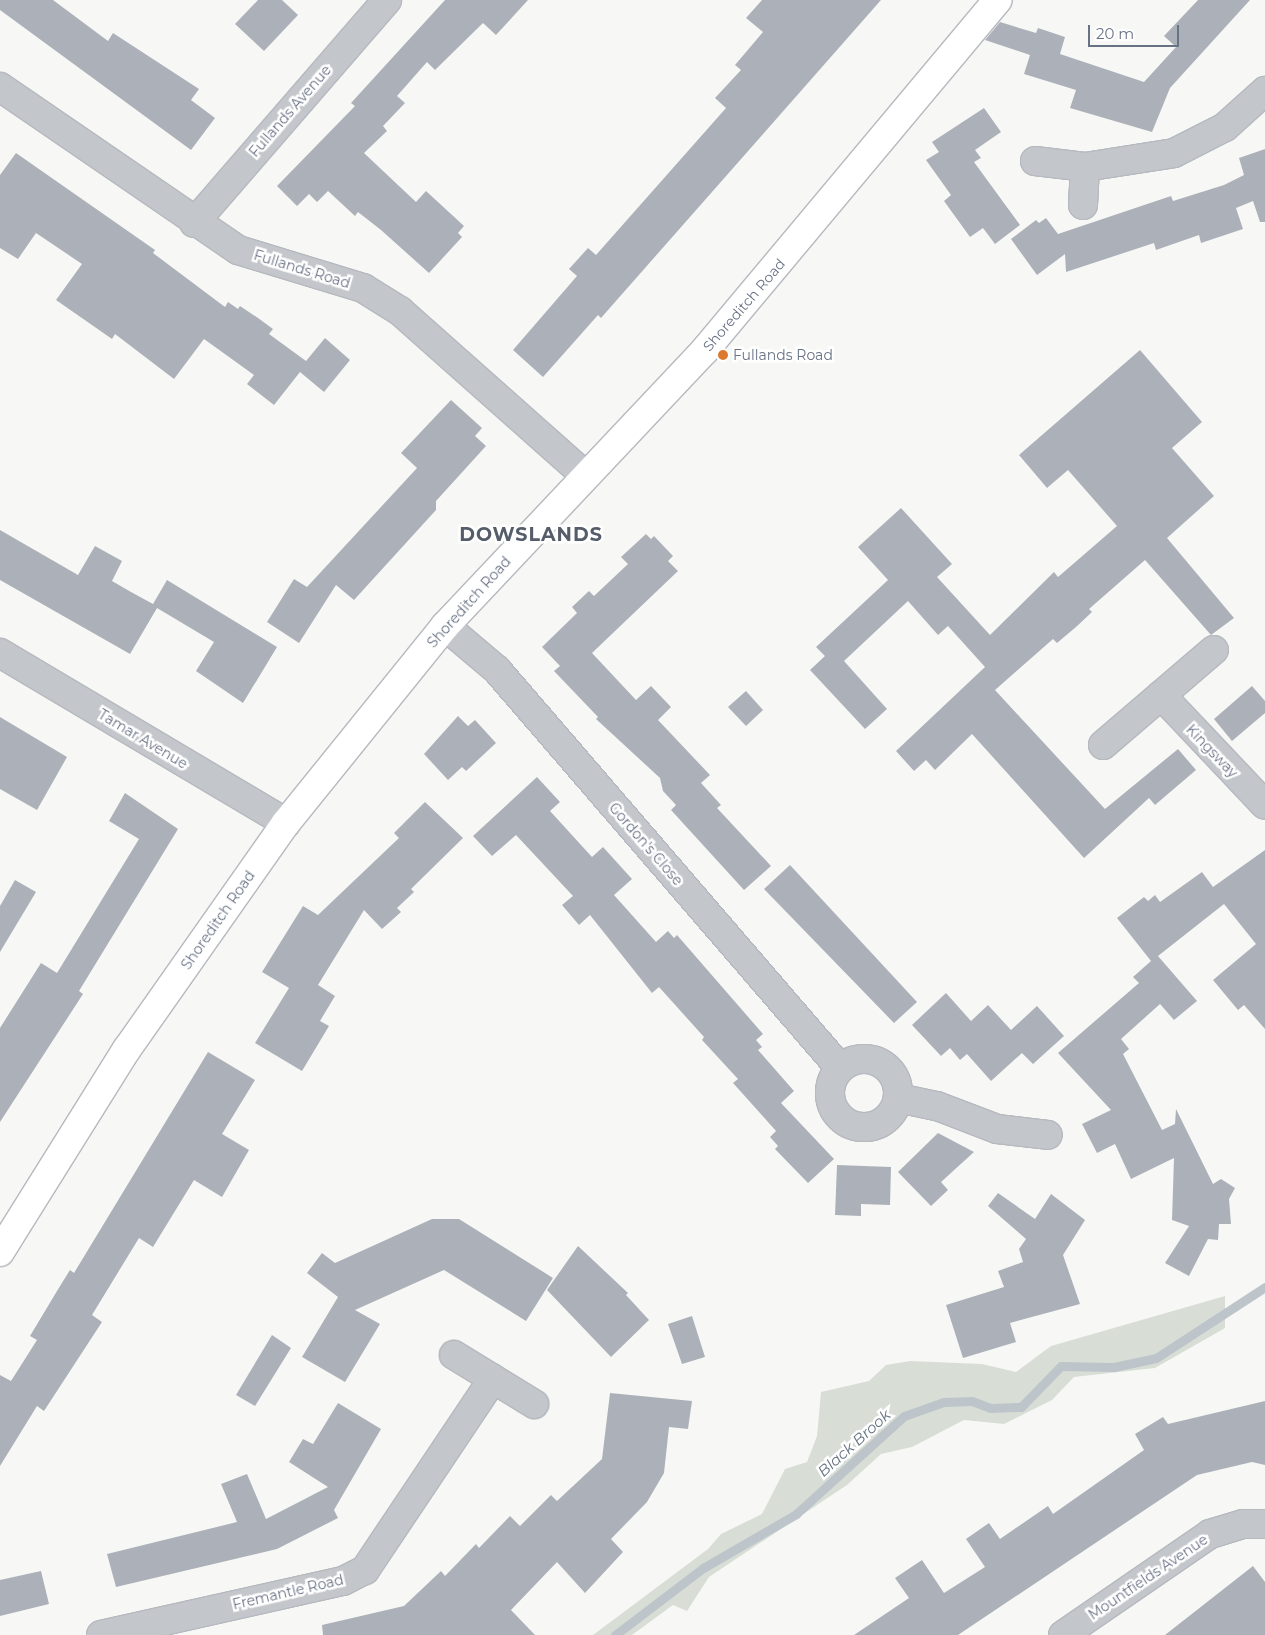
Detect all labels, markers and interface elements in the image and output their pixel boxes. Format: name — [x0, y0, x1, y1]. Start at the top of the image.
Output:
scale bar — [1090, 15, 1181, 47]
text: 20 m — [1096, 24, 1134, 43]
street label: Fullands Avenue — [246, 62, 334, 160]
street label: Fullands Road — [252, 246, 352, 292]
street label: Shoreditch Road — [699, 255, 789, 355]
place label: Fullands Road — [733, 347, 833, 363]
marker: Fullands Road — [717, 349, 729, 361]
district label: DOWSLANDS — [458, 524, 604, 546]
street label: Shoreditch Road — [424, 553, 514, 651]
street label: Tamar Avenue — [95, 706, 191, 772]
street label: Kingsway — [1183, 721, 1241, 781]
street label: Gordon's Close — [606, 799, 686, 889]
street label: Shoreditch Road — [178, 867, 258, 973]
water label: Black Brook — [814, 1406, 894, 1480]
street label: Mountfields Avenue — [1085, 1531, 1211, 1623]
street label: Fremantle Road — [231, 1571, 345, 1613]

